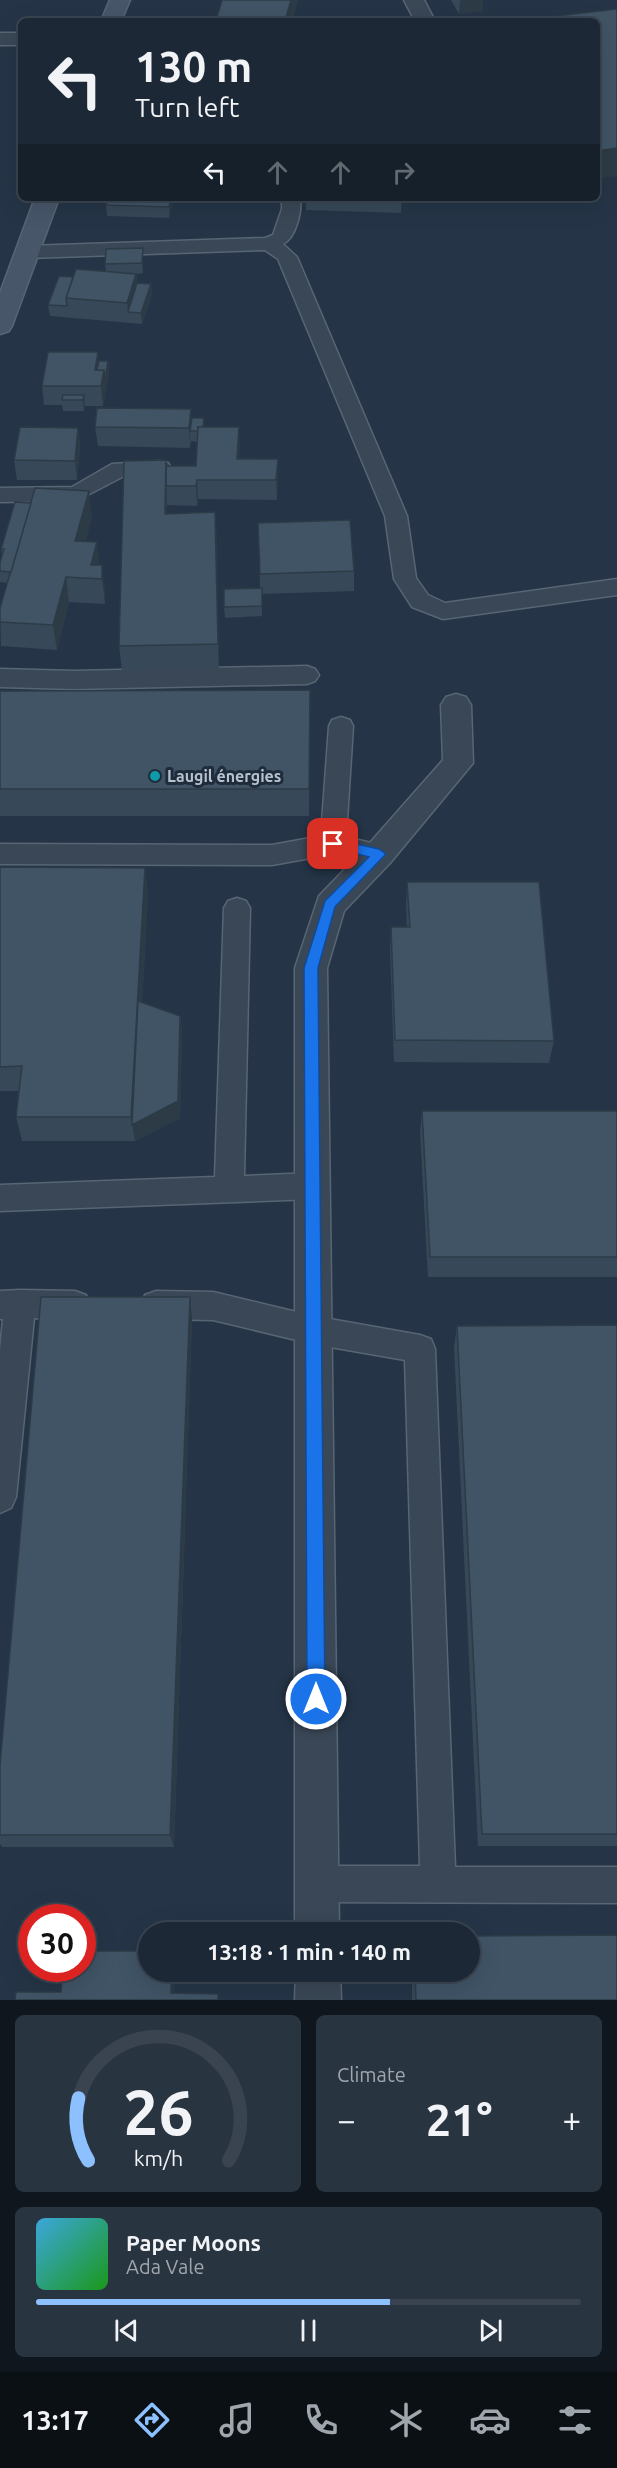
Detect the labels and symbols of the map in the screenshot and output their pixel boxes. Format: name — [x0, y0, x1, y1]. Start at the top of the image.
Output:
place label: Laugil énergies — [167, 767, 281, 785]
marker: Laugil énergies — [148, 769, 162, 783]
pin — [307, 818, 358, 869]
position arrow — [284, 1667, 348, 1731]
speed limit sign: 30 — [18, 1904, 96, 1982]

